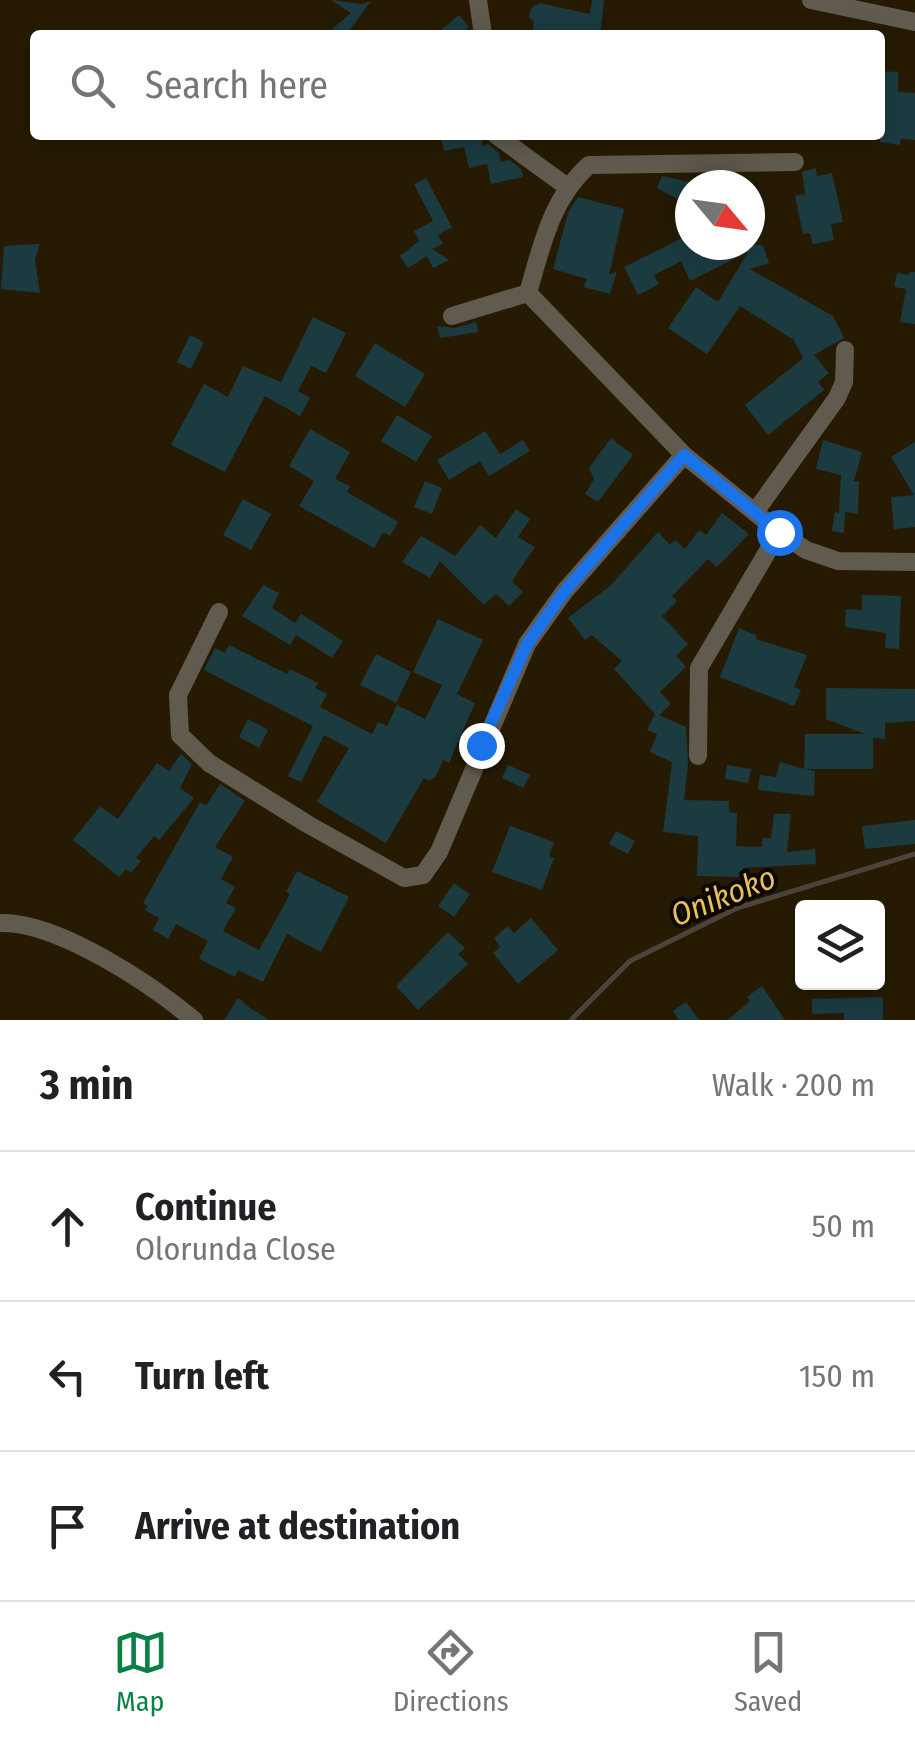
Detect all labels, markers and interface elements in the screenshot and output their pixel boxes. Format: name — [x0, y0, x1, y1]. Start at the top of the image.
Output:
search box — [30, 30, 885, 140]
icon: search — [65, 58, 120, 113]
text: Search here — [145, 62, 328, 108]
north arrow — [675, 170, 765, 260]
route start — [757, 510, 803, 556]
route end — [459, 723, 505, 769]
water label: Onikoko — [665, 858, 781, 934]
map controls — [795, 900, 885, 990]
button: layers — [795, 900, 885, 990]
text: 3 min — [40, 1060, 134, 1110]
text: Walk · 200 m — [712, 1066, 875, 1104]
text: Continue — [135, 1184, 276, 1230]
icon: ahead — [40, 1199, 95, 1254]
text: 50 m — [812, 1207, 875, 1245]
text: Olorunda Close — [135, 1230, 336, 1268]
icon: left — [40, 1349, 95, 1404]
text: Turn left — [135, 1353, 269, 1399]
text: 150 m — [799, 1357, 875, 1395]
icon: arrive — [40, 1499, 95, 1554]
text: Arrive at destination — [135, 1503, 460, 1549]
tab: Map — [113, 1625, 168, 1718]
tab: Directions — [393, 1625, 509, 1718]
tab: Saved — [734, 1625, 802, 1718]

